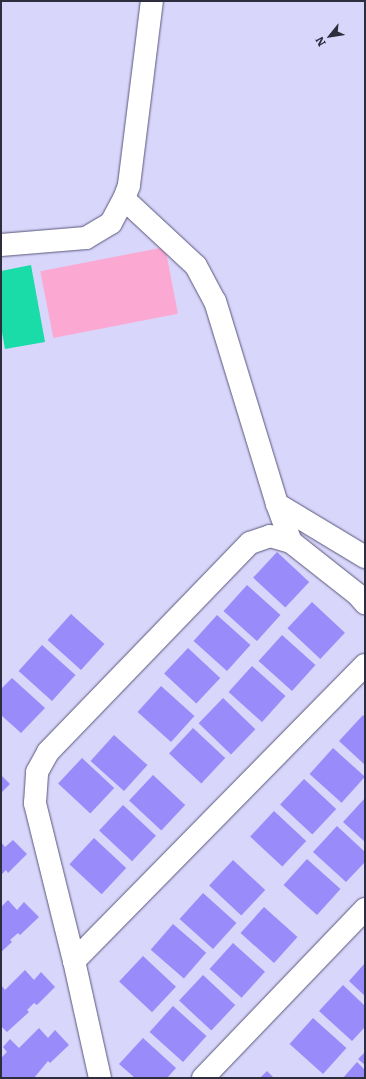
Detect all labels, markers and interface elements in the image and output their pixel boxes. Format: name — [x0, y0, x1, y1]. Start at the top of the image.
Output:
north arrow — [310, 16, 350, 56]
text: N — [310, 34, 329, 50]

